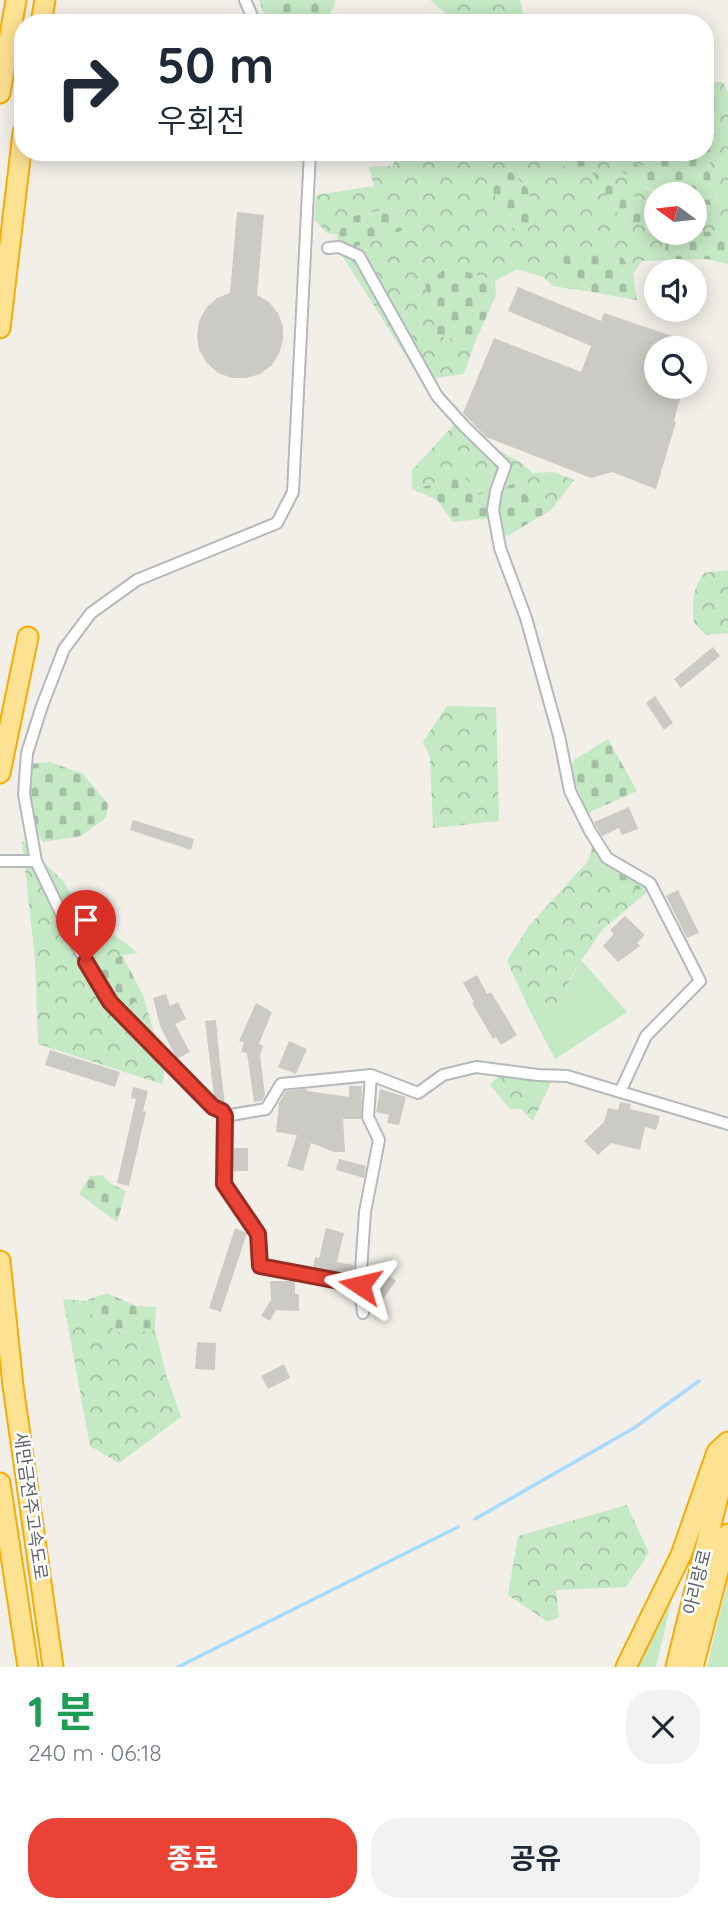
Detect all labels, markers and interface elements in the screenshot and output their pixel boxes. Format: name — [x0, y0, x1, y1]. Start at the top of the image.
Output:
text: 50 m — [157, 34, 274, 95]
icon: right — [42, 42, 133, 133]
text: 우회전 — [157, 100, 245, 140]
north arrow — [644, 182, 707, 245]
map controls — [644, 182, 707, 399]
button: sound — [644, 259, 707, 322]
button: search — [644, 336, 707, 399]
pin — [56, 890, 116, 962]
icon: arrive — [67, 901, 105, 939]
position arrow — [323, 1248, 397, 1322]
street label: 새만금전주고속도로 — [9, 1431, 53, 1581]
street label: 아리랑로 — [678, 1547, 716, 1617]
text: 1 분 — [28, 1685, 95, 1738]
button: close — [626, 1690, 700, 1764]
text: 240 m · 06:18 — [28, 1738, 162, 1767]
button: 종료 — [28, 1818, 357, 1898]
button: 공유 — [371, 1818, 700, 1898]

